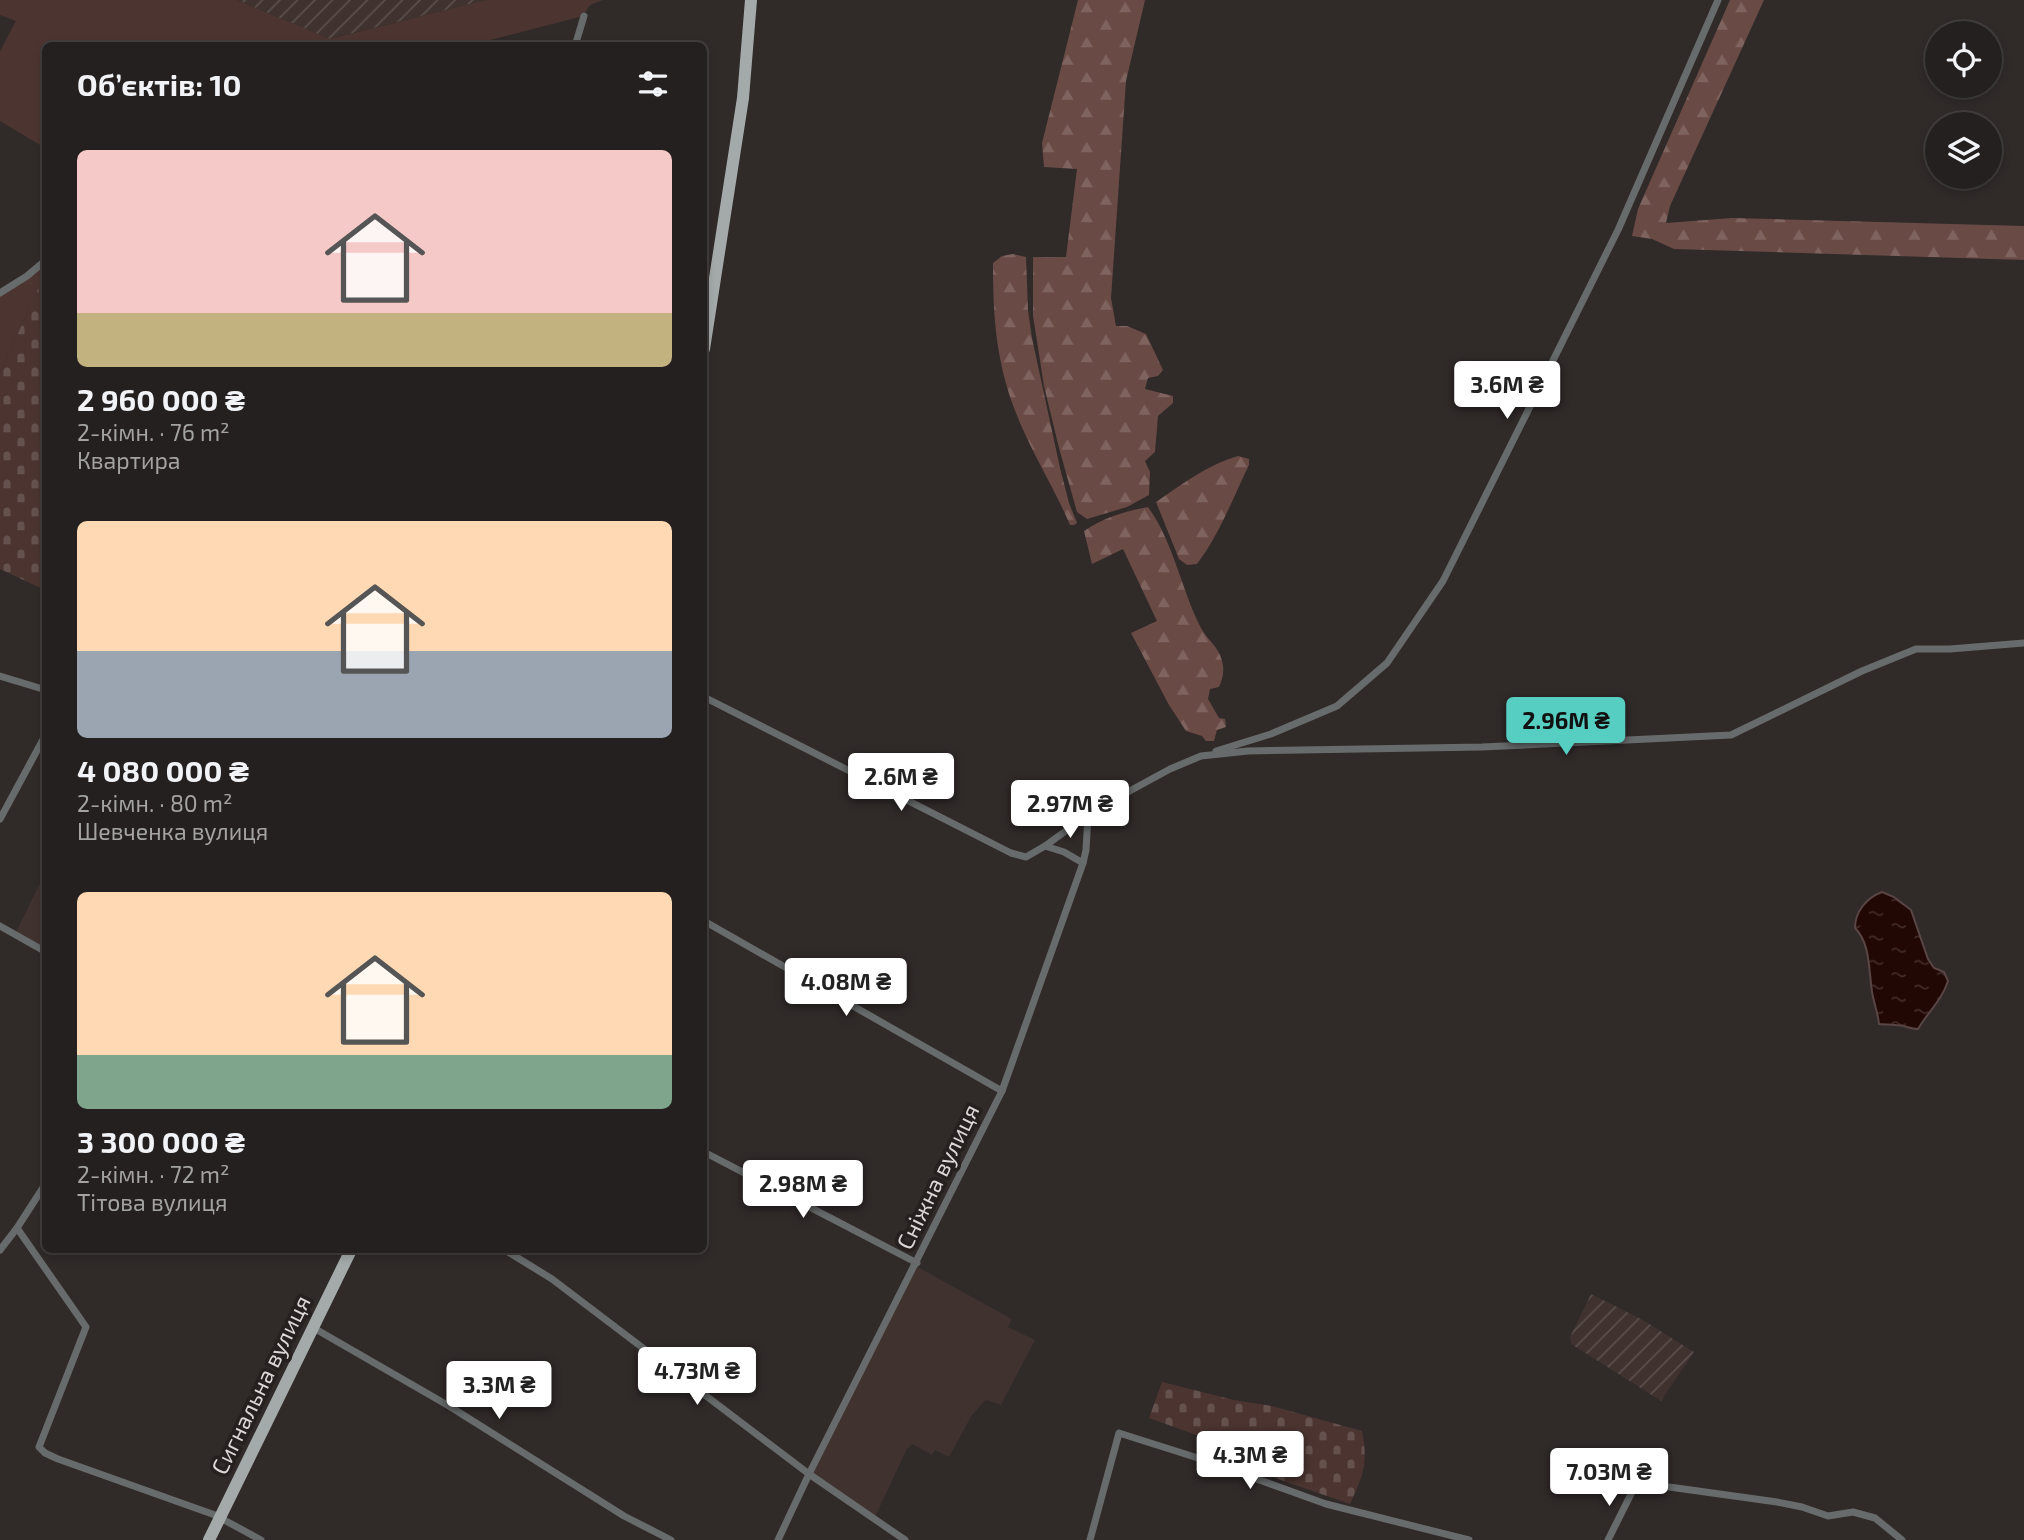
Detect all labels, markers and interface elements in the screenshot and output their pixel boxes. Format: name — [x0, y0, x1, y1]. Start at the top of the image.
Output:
map controls — [1925, 21, 2002, 189]
button: locate — [1925, 21, 2002, 98]
icon: filters — [634, 65, 672, 103]
text: Об’єктів: 10 — [77, 66, 242, 102]
button: layers — [1925, 112, 2002, 189]
icon: home — [312, 195, 438, 321]
pin: 3.6M ₴ — [1450, 362, 1564, 421]
text: 3.6M ₴ — [1470, 370, 1544, 398]
text: 2 960 000 ₴ — [77, 381, 245, 417]
text: 2-кімн. · 76 m² — [77, 418, 230, 446]
text: Квартира — [77, 446, 181, 474]
icon: home — [312, 566, 438, 692]
pin: 2.96M ₴ — [1501, 698, 1631, 757]
text: 2.96M ₴ — [1522, 706, 1610, 734]
text: 4 080 000 ₴ — [77, 752, 249, 788]
pin: 2.6M ₴ — [844, 754, 958, 813]
text: 2.6M ₴ — [864, 762, 938, 790]
pin: 2.97M ₴ — [1005, 780, 1135, 840]
text: 2-кімн. · 80 m² — [77, 789, 233, 817]
text: 2.97M ₴ — [1027, 789, 1113, 817]
text: Шевченка вулиця — [77, 817, 268, 845]
icon: home — [312, 937, 438, 1063]
pin: 4.08M ₴ — [781, 958, 911, 1018]
text: 4.08M ₴ — [801, 967, 891, 995]
street label: Сніжна вулиця — [890, 1099, 985, 1254]
text: 3 300 000 ₴ — [77, 1123, 245, 1159]
text: 2-кімн. · 72 m² — [77, 1160, 229, 1188]
pin: 2.98M ₴ — [738, 1160, 868, 1220]
text: 2.98M ₴ — [759, 1169, 847, 1197]
text: Тітова вулиця — [77, 1188, 228, 1216]
street label: Сигнальна вулиця — [205, 1290, 317, 1479]
pin: 4.73M ₴ — [632, 1348, 762, 1407]
text: 4.73M ₴ — [654, 1356, 740, 1384]
pin: 3.3M ₴ — [442, 1362, 556, 1421]
text: 3.3M ₴ — [462, 1370, 536, 1398]
pin: 4.3M ₴ — [1193, 1432, 1307, 1491]
text: 4.3M ₴ — [1213, 1440, 1287, 1468]
pin: 7.03M ₴ — [1544, 1448, 1674, 1508]
text: 7.03M ₴ — [1566, 1457, 1652, 1485]

